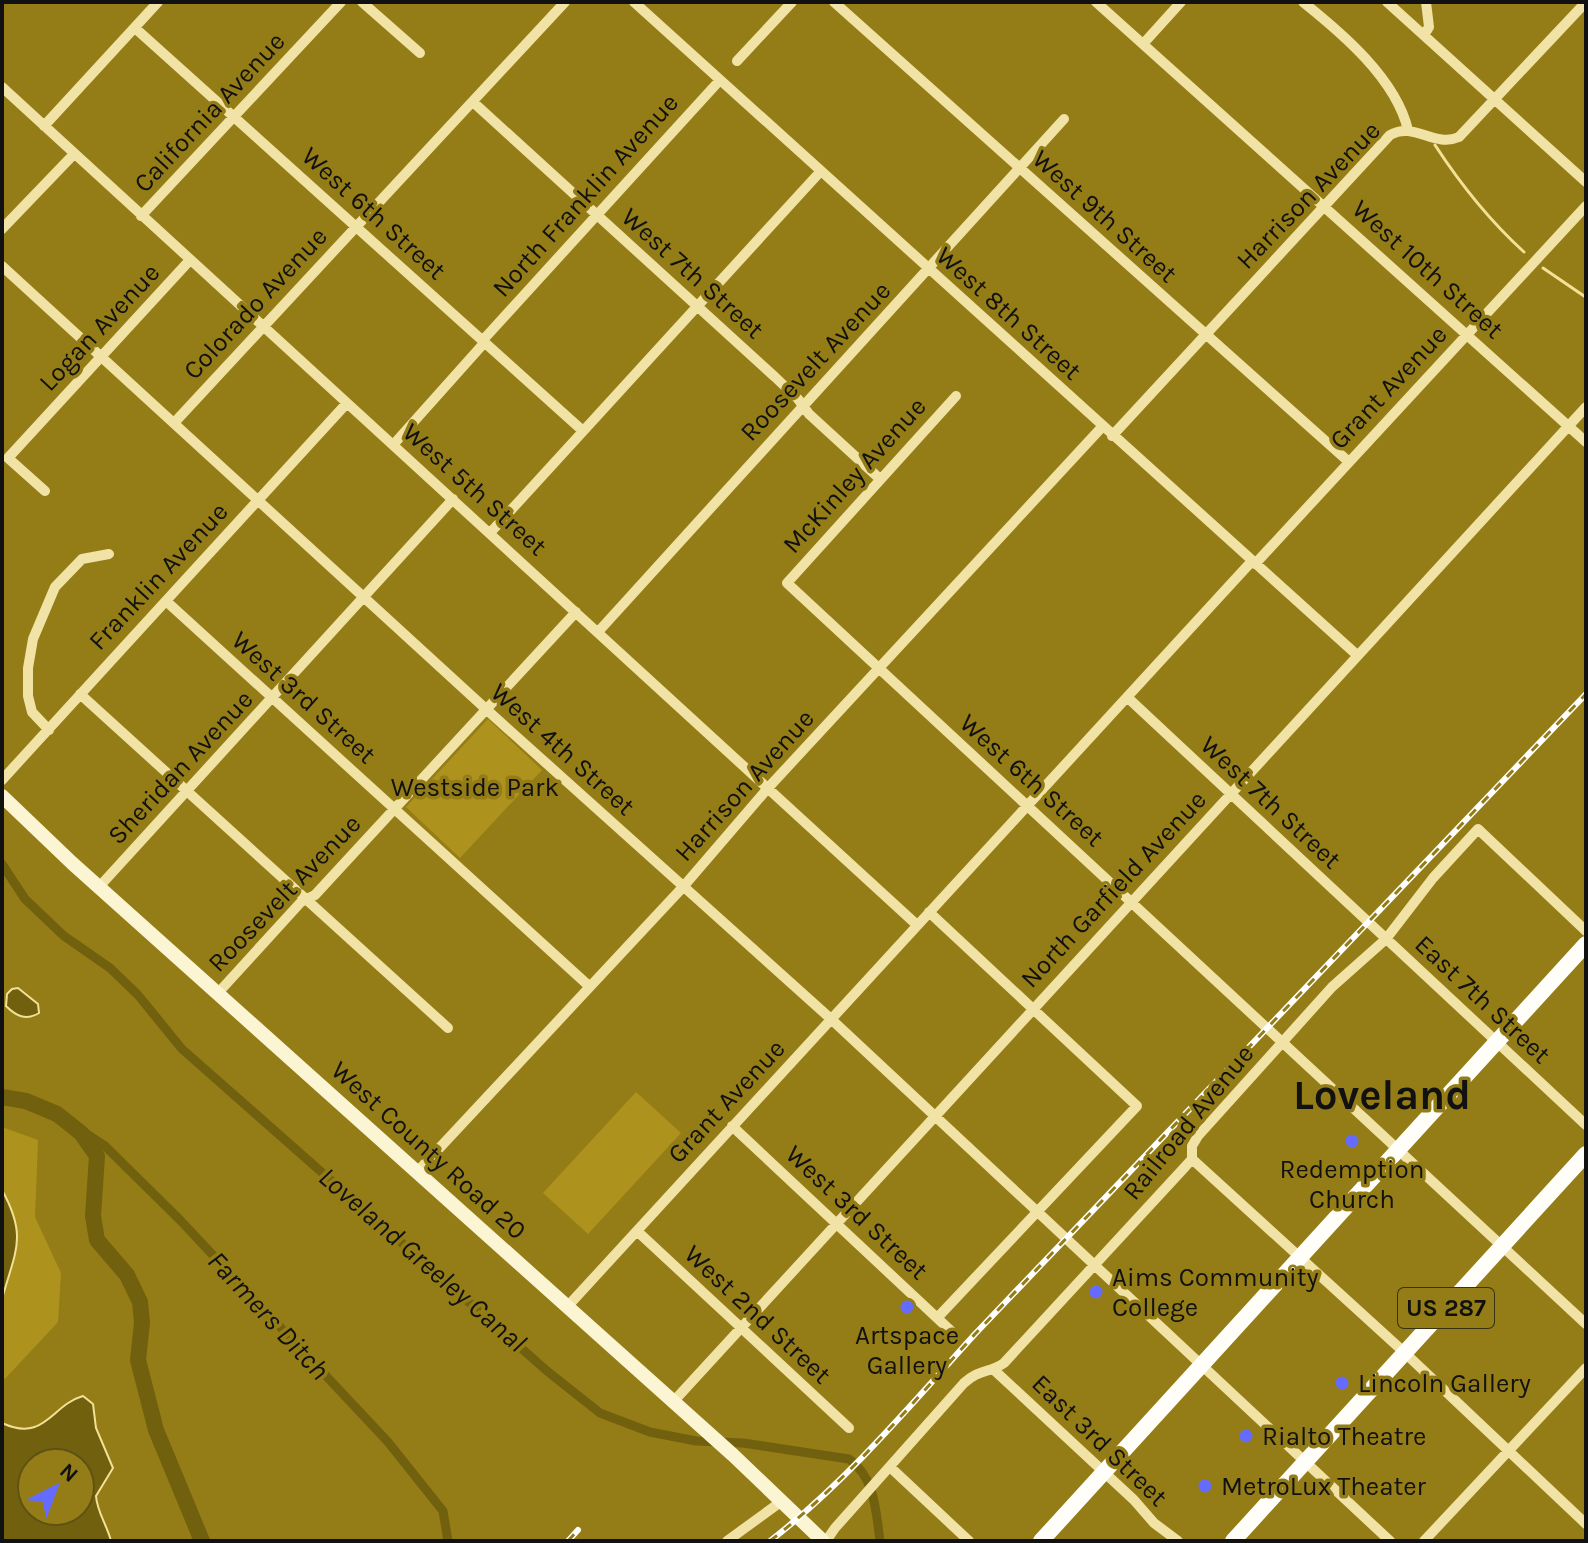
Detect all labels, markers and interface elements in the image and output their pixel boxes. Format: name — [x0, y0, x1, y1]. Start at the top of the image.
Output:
street label: California Avenue — [127, 26, 291, 199]
street label: North Franklin Avenue — [486, 87, 685, 303]
street label: Harrison Avenue — [1230, 115, 1387, 276]
street label: West 6th Street — [295, 141, 452, 286]
street label: West 9th Street — [1026, 143, 1183, 289]
street label: West 10th Street — [1346, 193, 1510, 345]
street label: West 7th Street — [615, 201, 770, 345]
street label: Colorado Avenue — [177, 221, 334, 386]
street label: West 8th Street — [930, 240, 1088, 387]
street label: Logan Avenue — [33, 257, 166, 397]
street label: Roosevelt Avenue — [734, 275, 897, 447]
street label: Grant Avenue — [1323, 319, 1453, 456]
street label: McKinley Avenue — [776, 391, 933, 560]
street label: West 5th Street — [396, 417, 553, 562]
street label: Franklin Avenue — [82, 496, 235, 656]
street label: West 3rd Street — [225, 625, 382, 770]
street label: West 4th Street — [484, 677, 641, 822]
street label: Sheridan Avenue — [101, 684, 260, 851]
street label: Harrison Avenue — [668, 703, 821, 868]
street label: West 6th Street — [953, 708, 1110, 853]
street label: West 7th Street — [1194, 729, 1347, 875]
park label: Westside Park — [391, 772, 559, 803]
street label: North Garfield Avenue — [1014, 784, 1213, 994]
street label: Roosevelt Avenue — [201, 808, 367, 978]
street label: East 7th Street — [1409, 929, 1557, 1070]
street label: Grant Avenue — [661, 1033, 791, 1170]
street label: Railroad Avenue — [1116, 1039, 1260, 1206]
street label: West County Road 20 — [325, 1055, 533, 1246]
district label: Loveland — [1293, 1070, 1471, 1120]
marker: Redemption Church — [1343, 1132, 1361, 1150]
street label: West 3rd Street — [779, 1139, 934, 1286]
place label: Redemption Church — [1280, 1154, 1424, 1215]
water label: Loveland Greeley Canal — [312, 1160, 533, 1359]
street label: West 2nd Street — [678, 1239, 838, 1390]
water label: Farmers Ditch — [201, 1244, 336, 1386]
place label: Aims Community College — [1112, 1262, 1319, 1323]
marker: Aims Community College — [1087, 1283, 1105, 1301]
road number: US 287 — [1398, 1288, 1494, 1328]
marker: Artspace Gallery — [898, 1298, 916, 1316]
place label: Artspace Gallery — [855, 1320, 959, 1381]
street label: East 3rd Street — [1025, 1368, 1174, 1513]
place label: Lincoln Gallery — [1358, 1368, 1531, 1399]
marker: Lincoln Gallery — [1333, 1374, 1351, 1392]
place label: Rialto Theatre — [1262, 1421, 1426, 1452]
marker: Rialto Theatre — [1237, 1427, 1255, 1445]
north arrow — [16, 1447, 96, 1527]
text: N — [54, 1458, 83, 1488]
place label: MetroLux Theater — [1221, 1471, 1427, 1502]
marker: MetroLux Theater — [1196, 1477, 1214, 1495]

